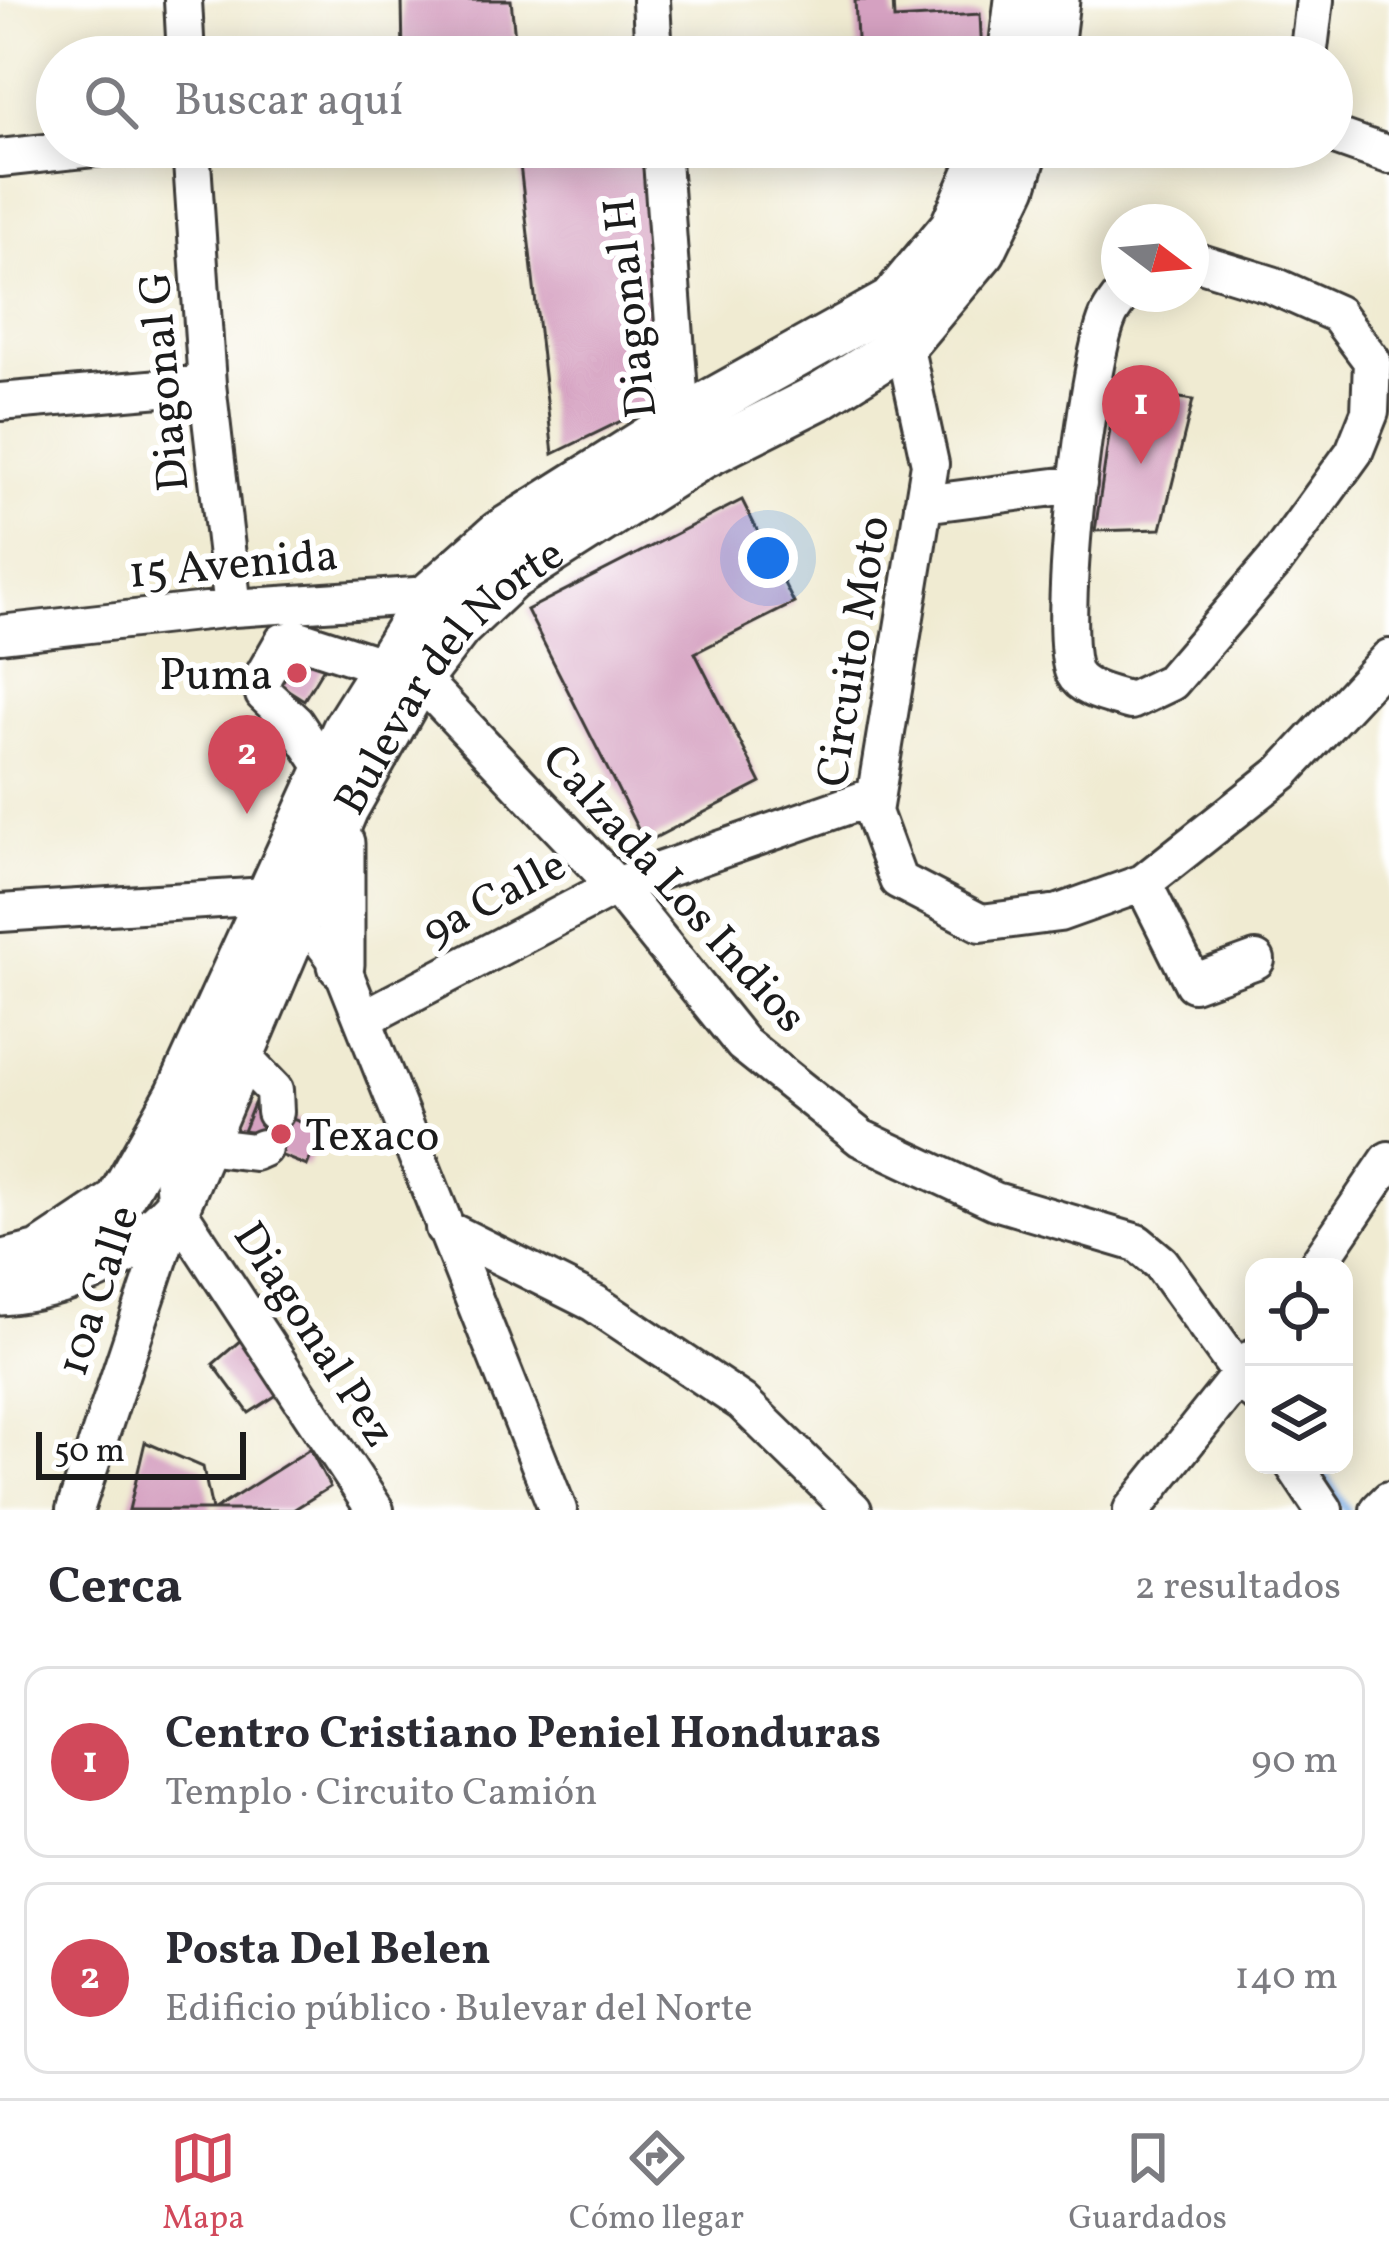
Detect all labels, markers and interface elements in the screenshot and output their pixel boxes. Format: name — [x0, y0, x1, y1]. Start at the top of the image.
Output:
search box — [36, 36, 1353, 168]
icon: search — [78, 69, 144, 135]
text: Buscar aquí — [174, 71, 403, 134]
street label: Diagonal H — [590, 194, 675, 421]
north arrow — [1101, 204, 1209, 312]
street label: Diagonal G — [125, 269, 207, 494]
pin: 1 — [1102, 365, 1180, 464]
street label: Circuito Moto — [803, 512, 908, 792]
street label: Bulevar del Norte — [321, 525, 577, 828]
street label: 15 Avenida — [126, 526, 341, 607]
your location — [738, 528, 798, 588]
place label: Puma — [159, 646, 273, 709]
marker: Puma — [284, 660, 310, 686]
pin: 2 — [208, 715, 286, 814]
street label: Calzada Los Indios — [526, 732, 820, 1048]
street label: 9a Calle — [412, 836, 578, 964]
place label: Texaco — [305, 1107, 439, 1170]
marker: Texaco — [268, 1121, 294, 1147]
street label: 10a Calle — [43, 1198, 157, 1385]
street label: Diagonal Pez — [216, 1211, 409, 1460]
map controls — [1245, 1258, 1353, 1474]
button: locate — [1245, 1258, 1353, 1366]
button: layers — [1245, 1366, 1353, 1474]
scale bar — [36, 1426, 246, 1479]
text: 50 m — [54, 1430, 125, 1476]
text: Cerca — [48, 1553, 183, 1624]
text: 2 resultados — [1135, 1561, 1341, 1615]
text: Centro Cristiano Peniel Honduras — [165, 1704, 881, 1767]
text: 1 — [82, 1735, 98, 1789]
text: 90 m — [1251, 1735, 1338, 1789]
text: Templo · Circuito Camión — [165, 1767, 597, 1821]
text: Posta Del Belen — [165, 1920, 491, 1983]
text: 2 — [80, 1951, 100, 2005]
text: 140 m — [1235, 1951, 1338, 2005]
text: Edificio público · Bulevar del Norte — [165, 1983, 752, 2037]
tab: Mapa — [162, 2125, 245, 2243]
tab: Cómo llegar — [569, 2125, 744, 2243]
tab: Guardados — [1068, 2125, 1227, 2243]

